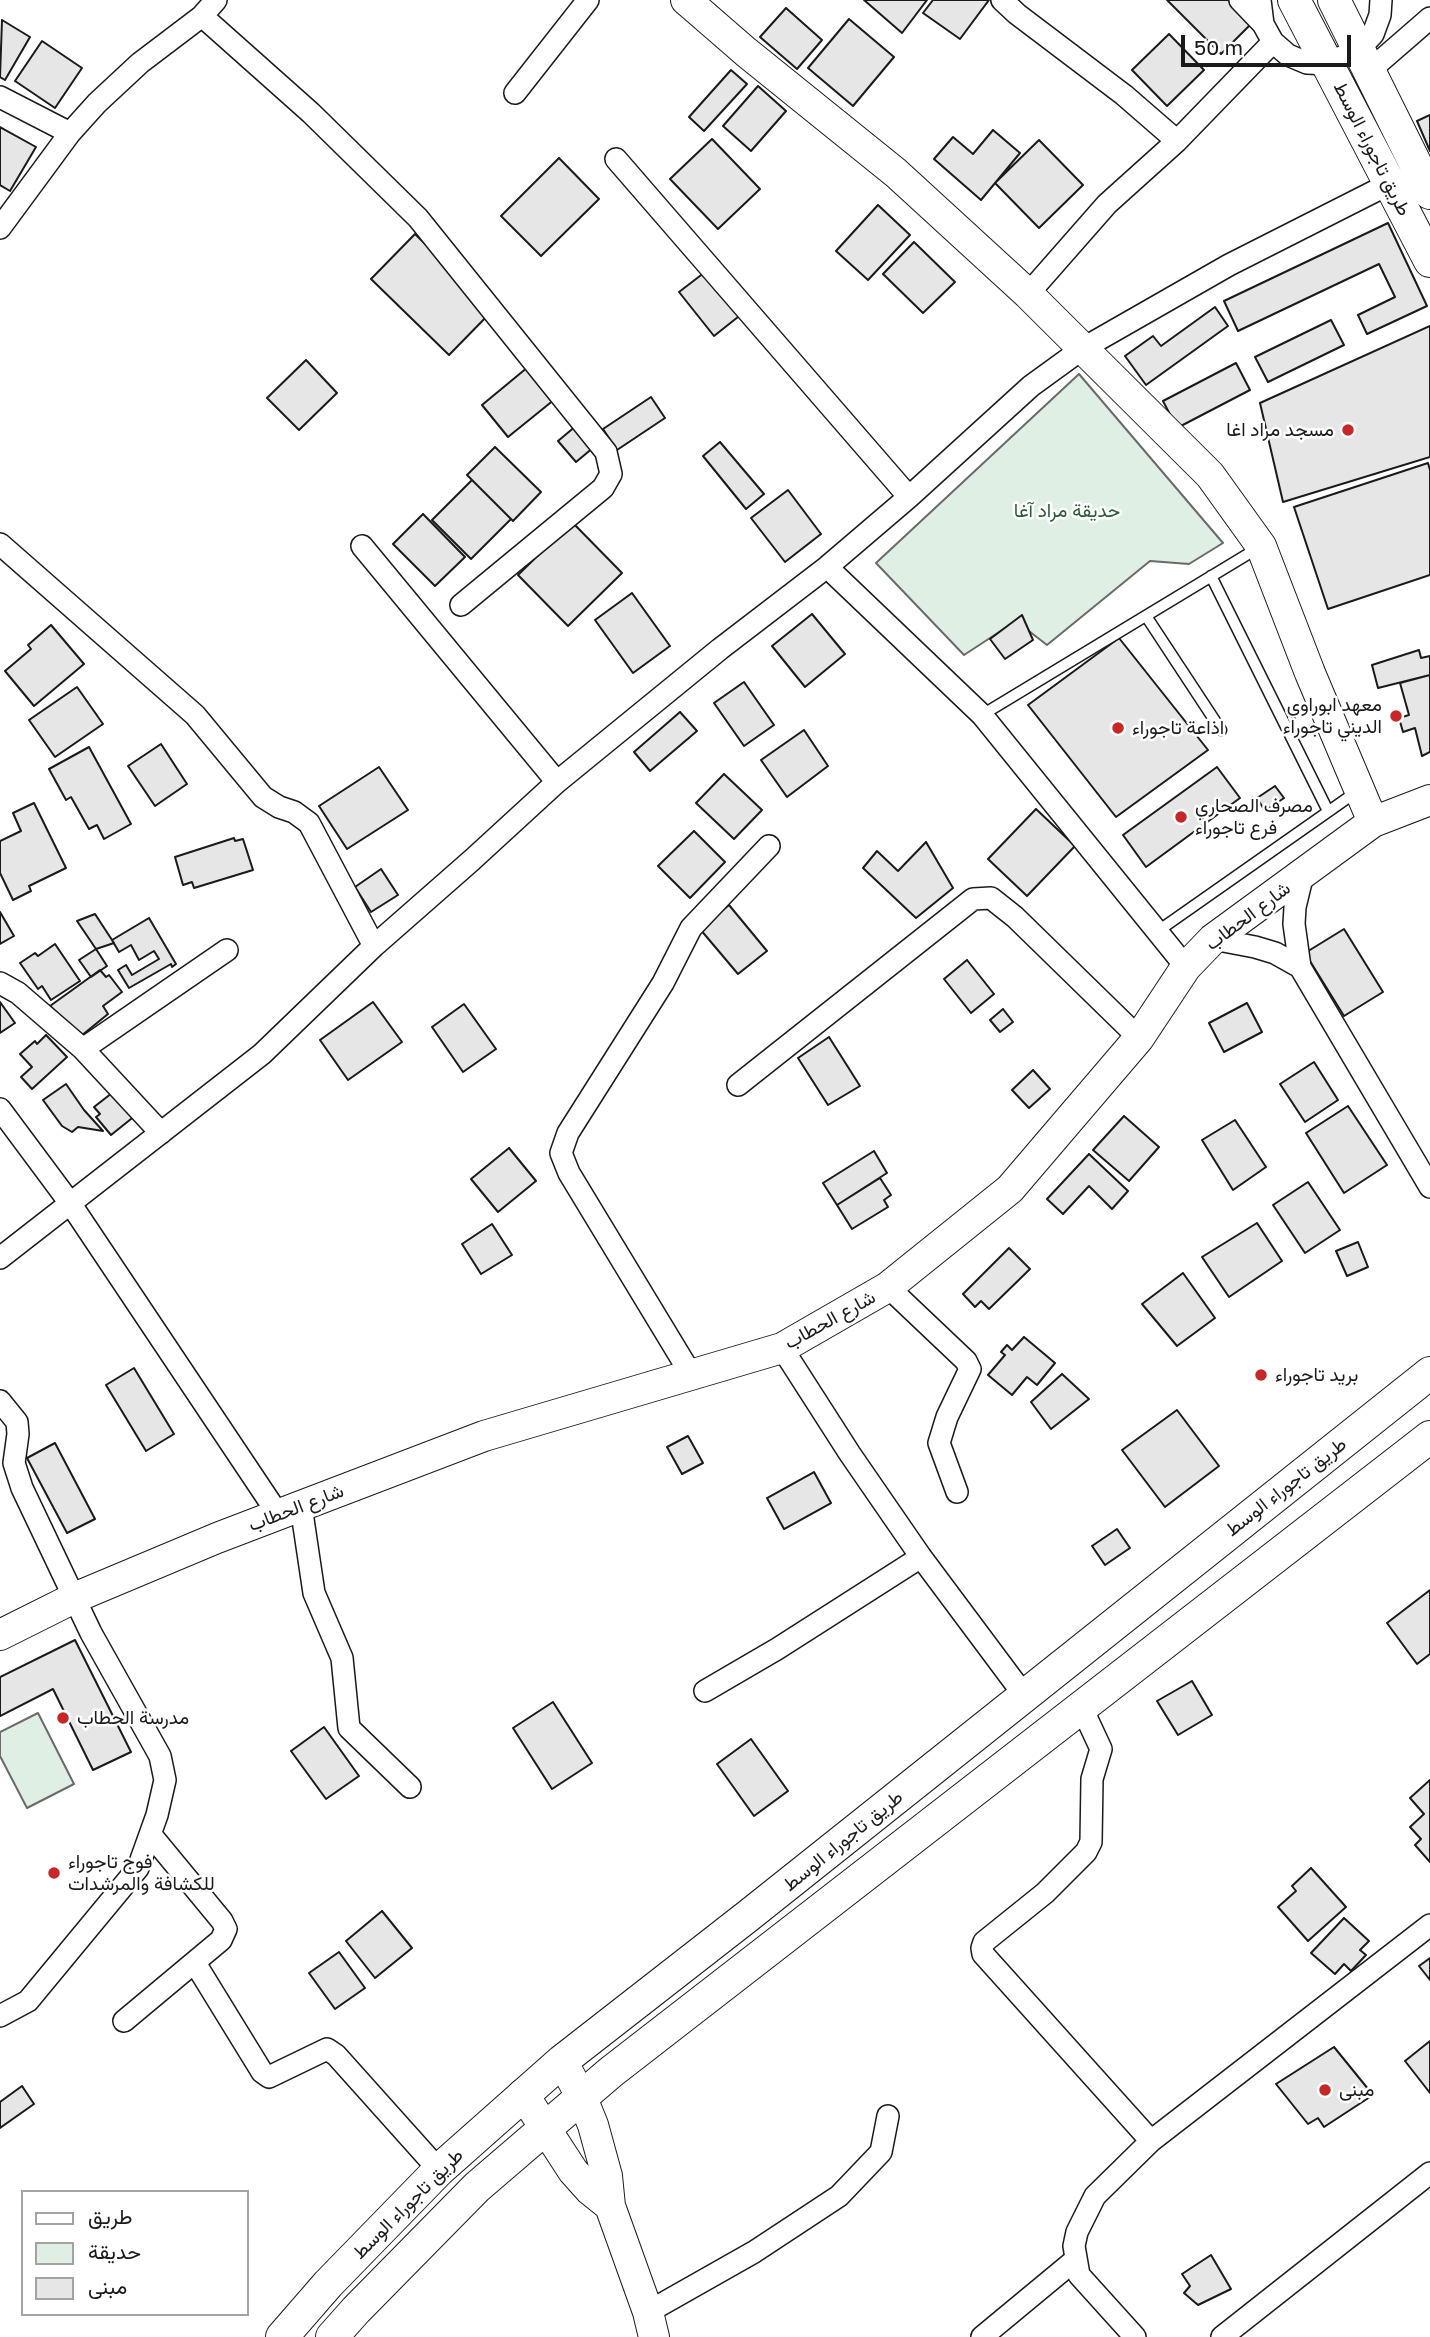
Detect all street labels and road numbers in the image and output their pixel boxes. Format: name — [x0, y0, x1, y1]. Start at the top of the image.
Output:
street label: طريق تاجوراء الوسط — [1328, 78, 1416, 220]
street label: شارع الحطاب — [1201, 877, 1295, 955]
street label: شارع الحطاب — [781, 1286, 879, 1354]
street label: طريق تاجوراء الوسط — [1221, 1433, 1351, 1541]
street label: شارع الحطاب — [245, 1479, 347, 1537]
street label: طريق تاجوراء الوسط — [779, 1786, 907, 1896]
street label: طريق تاجوراء الوسط — [348, 2144, 468, 2264]

